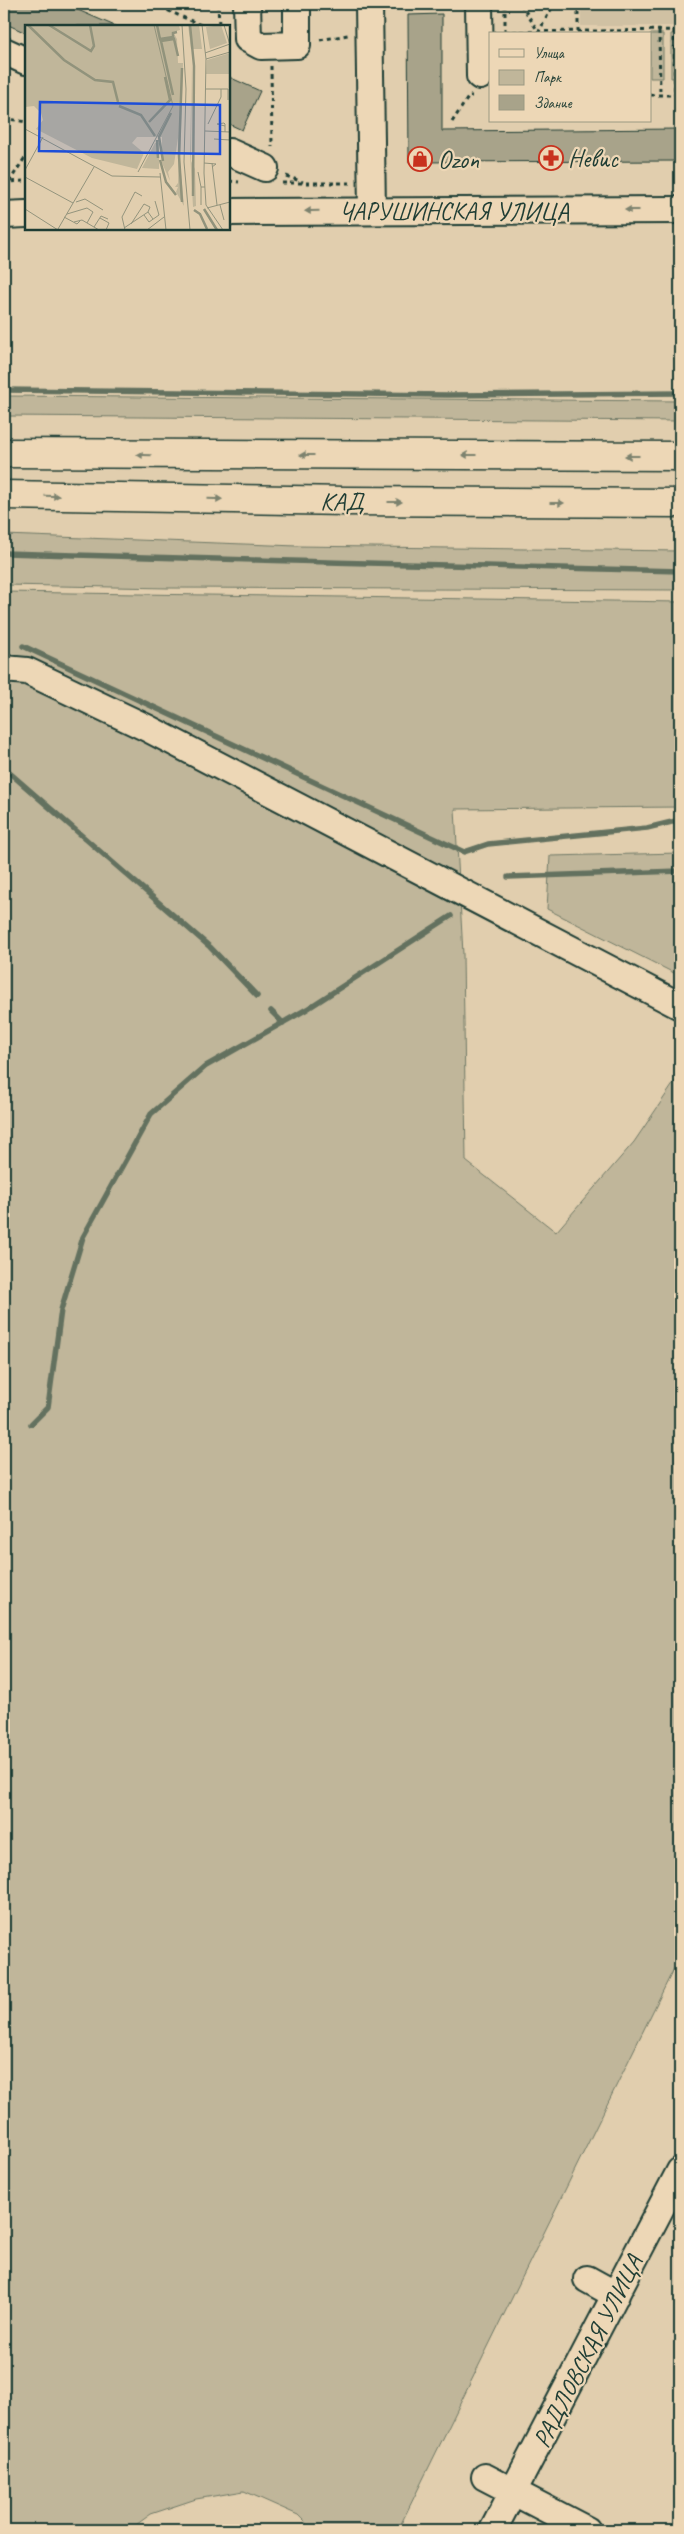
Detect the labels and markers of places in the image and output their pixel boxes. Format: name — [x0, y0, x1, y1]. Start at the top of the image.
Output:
place label: Невис — [568, 143, 619, 175]
place label: Ozon — [438, 144, 480, 176]
pharmacy icon: Невис — [538, 145, 564, 171]
shop icon: Ozon — [407, 146, 433, 172]

